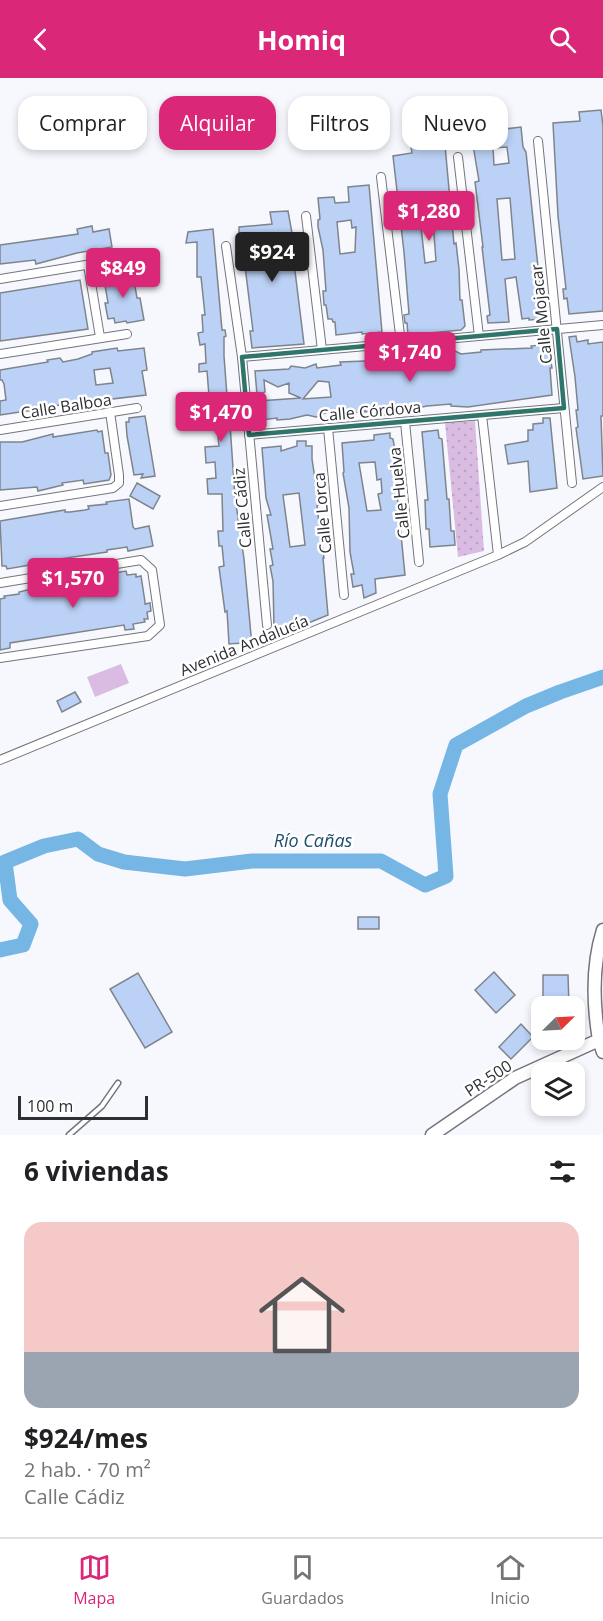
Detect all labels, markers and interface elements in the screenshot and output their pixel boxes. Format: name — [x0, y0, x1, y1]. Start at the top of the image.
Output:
text: Homiq — [257, 21, 346, 58]
icon: back — [24, 23, 57, 56]
icon: search — [546, 23, 579, 56]
chip: Comprar — [18, 96, 147, 150]
chip: Alquilar — [159, 96, 276, 150]
chip: Filtros — [288, 96, 390, 150]
chip: Nuevo — [402, 96, 508, 150]
pin: $1,280 — [380, 191, 478, 242]
text: $1,280 — [398, 197, 460, 224]
pin: $924 — [236, 232, 308, 283]
text: $924 — [249, 238, 295, 265]
pin: $849 — [87, 248, 159, 299]
text: $849 — [100, 254, 146, 281]
street label: Calle Mojacar — [525, 263, 557, 365]
pin: $1,740 — [361, 332, 459, 383]
text: $1,740 — [379, 338, 441, 365]
street label: Calle Balboa — [19, 388, 113, 424]
pin: $1,470 — [172, 392, 270, 443]
street label: Calle Córdova — [318, 396, 422, 426]
text: $1,470 — [190, 398, 252, 425]
street label: Calle Huelva — [383, 446, 415, 540]
street label: Calle Cádiz — [228, 467, 256, 549]
street label: Calle Lorca — [308, 472, 336, 554]
pin: $1,570 — [24, 558, 122, 609]
text: $1,570 — [42, 564, 104, 591]
street label: Avenida Andalucía — [176, 609, 312, 681]
water label: Río Cañas — [274, 828, 353, 852]
north arrow — [531, 996, 585, 1050]
map controls — [531, 996, 585, 1116]
street label: PR-500 — [460, 1055, 516, 1101]
button: layers — [531, 1062, 585, 1116]
scale bar — [18, 1093, 148, 1120]
text: 100 m — [27, 1095, 73, 1117]
text: 6 viviendas — [24, 1153, 169, 1189]
icon: filters — [546, 1155, 579, 1188]
icon: home — [248, 1261, 356, 1369]
text: $924/mes — [24, 1420, 148, 1456]
text: 2 hab. · 70 m² — [24, 1456, 151, 1483]
text: Calle Cádiz — [24, 1483, 125, 1510]
tab: Mapa — [73, 1551, 115, 1609]
tab: Guardados — [261, 1551, 344, 1609]
tab: Inicio — [490, 1551, 530, 1609]

